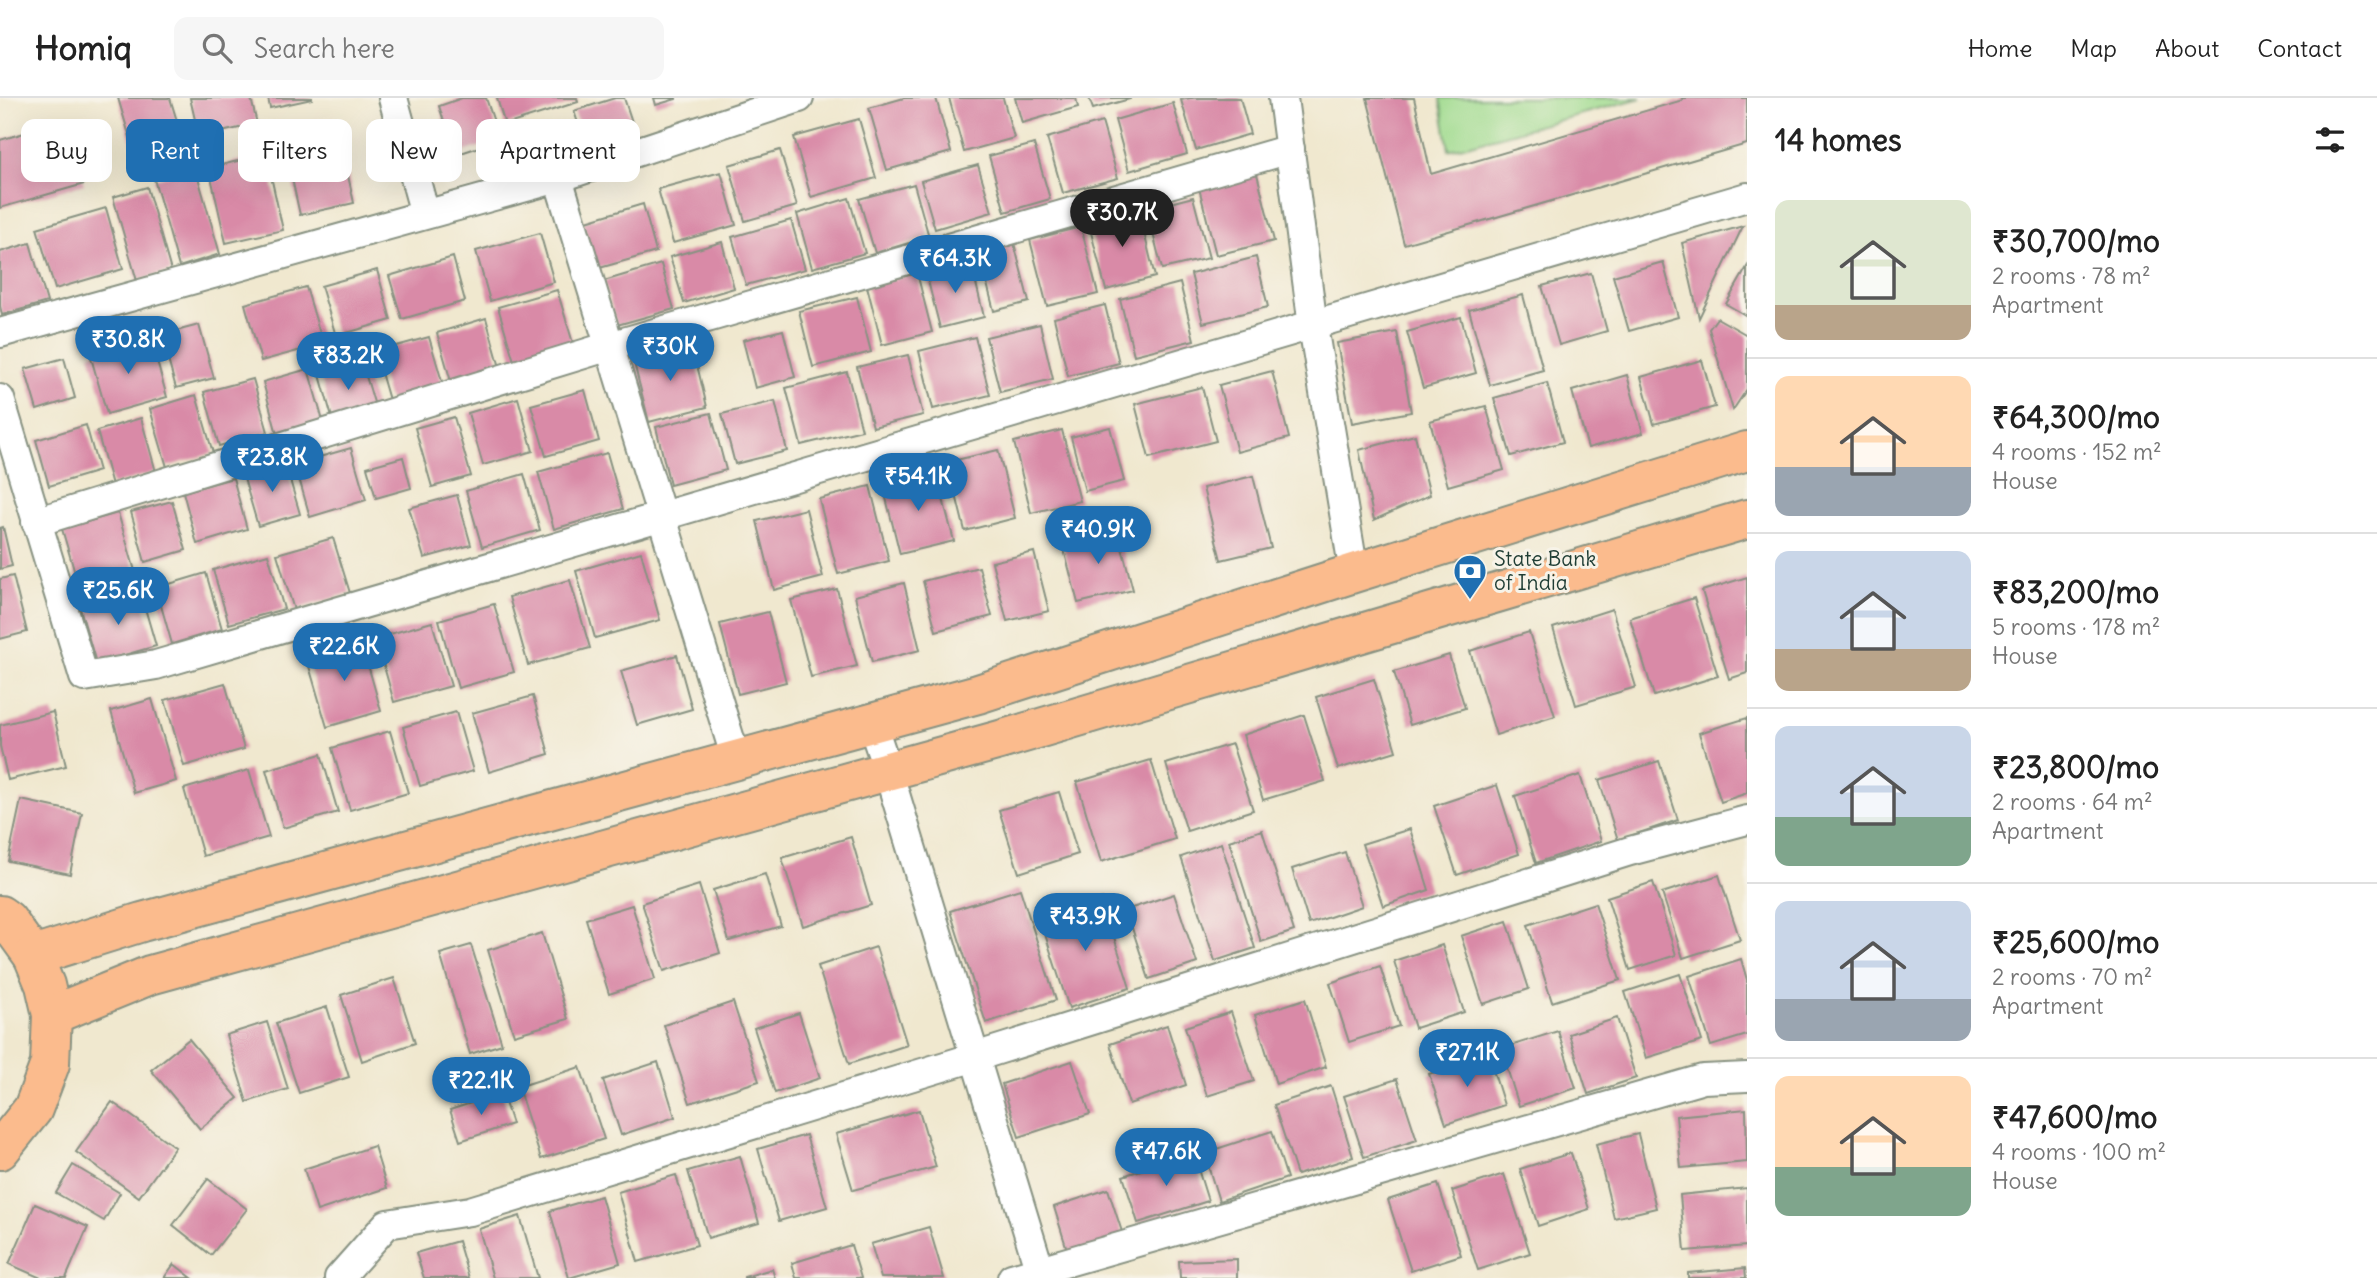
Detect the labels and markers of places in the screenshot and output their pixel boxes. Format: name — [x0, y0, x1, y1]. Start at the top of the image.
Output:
pin: ₹30.7K — [1065, 190, 1179, 249]
pin: ₹64.3K — [898, 236, 1012, 295]
pin: ₹30.8K — [71, 316, 185, 376]
pin: ₹30K — [629, 324, 711, 383]
pin: ₹83.2K — [291, 332, 405, 392]
pin: ₹23.8K — [215, 434, 329, 494]
pin: ₹54.1K — [861, 454, 975, 513]
pin: ₹40.9K — [1041, 506, 1155, 566]
place label: State Bank of India — [1494, 545, 1596, 596]
bank icon: State Bank of India — [1451, 552, 1489, 601]
pin: ₹25.6K — [61, 568, 175, 627]
pin: ₹22.6K — [287, 624, 401, 683]
pin: ₹43.9K — [1028, 894, 1142, 953]
pin: ₹27.1K — [1410, 1030, 1524, 1089]
pin: ₹22.1K — [424, 1058, 538, 1117]
pin: ₹47.6K — [1109, 1128, 1223, 1188]

